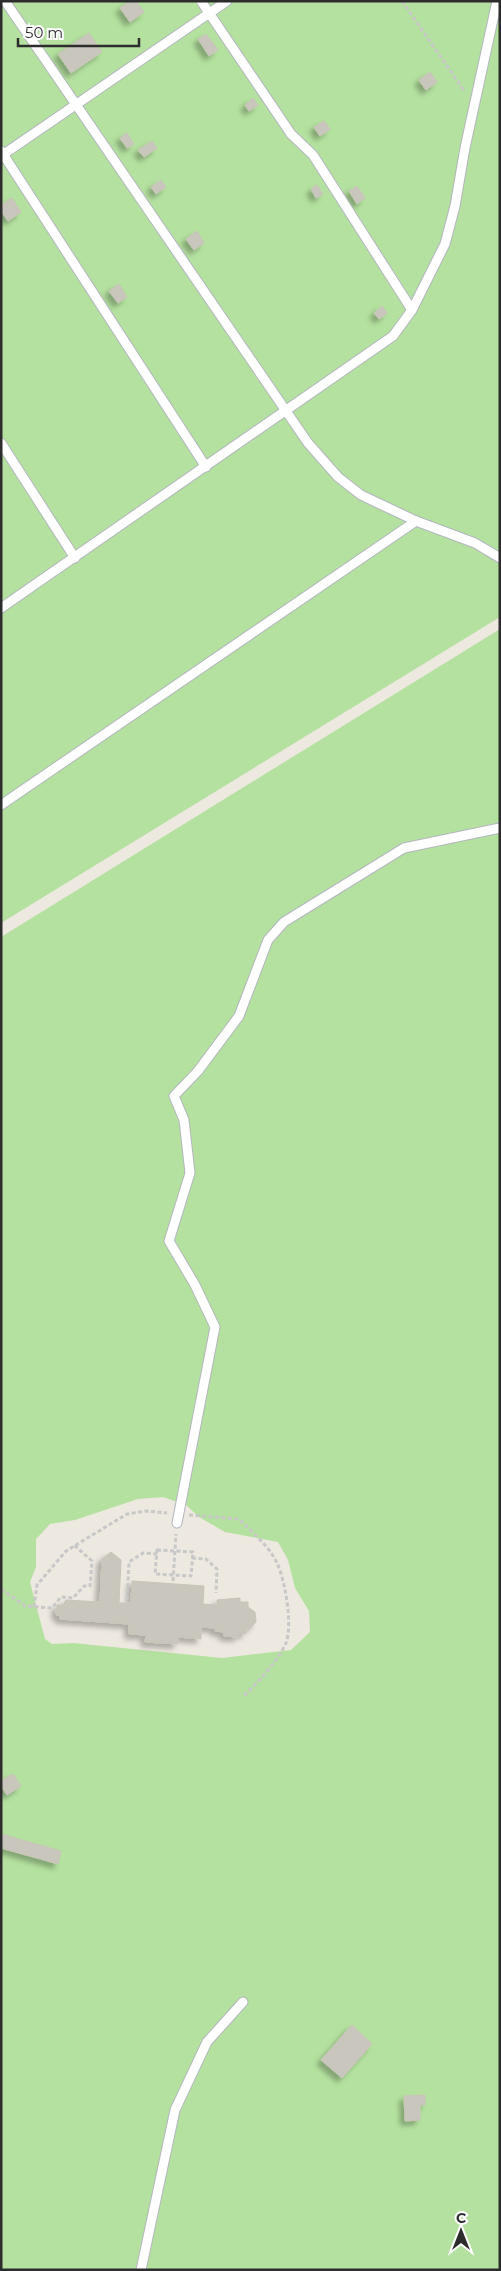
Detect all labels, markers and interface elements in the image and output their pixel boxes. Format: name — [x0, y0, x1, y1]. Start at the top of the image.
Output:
scale bar — [18, 15, 139, 47]
text: 50 m — [25, 23, 63, 42]
north arrow — [436, 2206, 486, 2256]
text: С — [456, 2209, 466, 2227]

